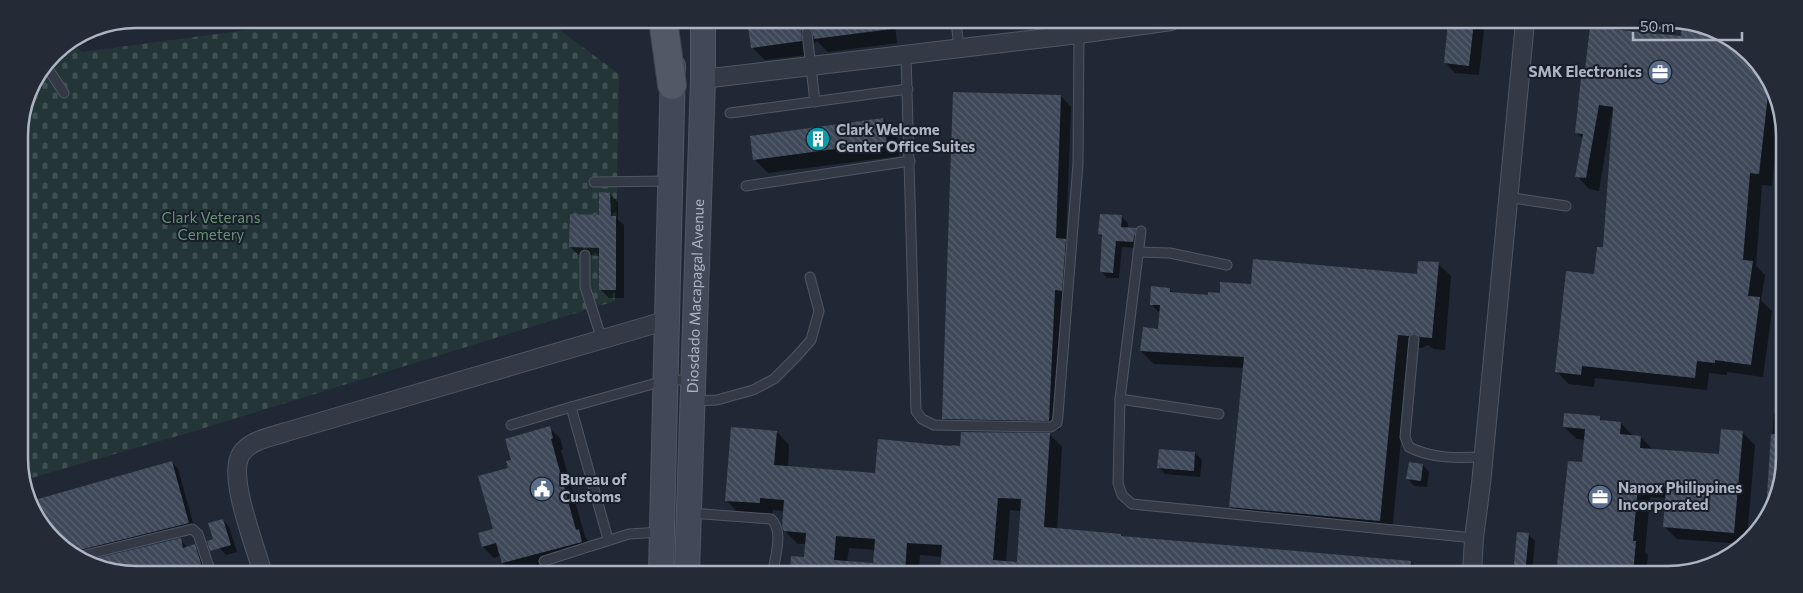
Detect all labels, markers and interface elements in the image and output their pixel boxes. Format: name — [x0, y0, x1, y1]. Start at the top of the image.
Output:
scale bar — [1633, 10, 1742, 42]
text: 50 m — [1640, 17, 1674, 35]
office icon: SMK Electronics — [1647, 59, 1673, 85]
place label: SMK Electronics — [1529, 62, 1642, 80]
place label: Clark Welcome Center Office Suites — [836, 120, 975, 155]
building icon: Clark Welcome Center Office Suites — [805, 126, 831, 152]
street label: Diosdado Macapagal Avenue — [683, 199, 707, 394]
park label: Clark Veterans Cemetery — [161, 208, 261, 243]
place label: Bureau of Customs — [560, 470, 628, 505]
public building icon: Bureau of Customs — [529, 476, 555, 502]
place label: Nanox Philippines Incorporated — [1618, 478, 1742, 513]
office icon: Nanox Philippines Incorporated — [1587, 484, 1613, 510]

